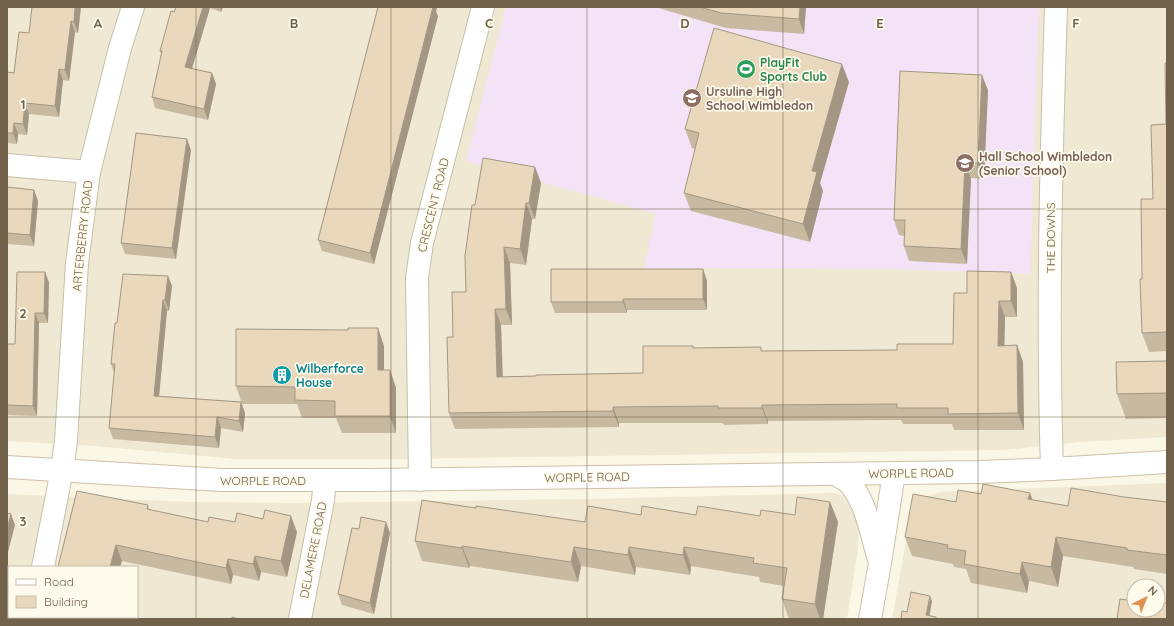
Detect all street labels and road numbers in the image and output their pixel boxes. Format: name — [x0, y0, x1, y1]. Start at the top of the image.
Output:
street label: CRESCENT ROAD — [414, 156, 452, 254]
street label: ARTERBERRY ROAD — [69, 179, 95, 292]
street label: THE DOWNS — [1043, 202, 1058, 273]
street label: WORPLE ROAD — [868, 465, 954, 481]
street label: WORPLE ROAD — [544, 469, 630, 485]
street label: WORPLE ROAD — [220, 473, 306, 488]
street label: DELAMERE ROAD — [296, 500, 330, 599]

